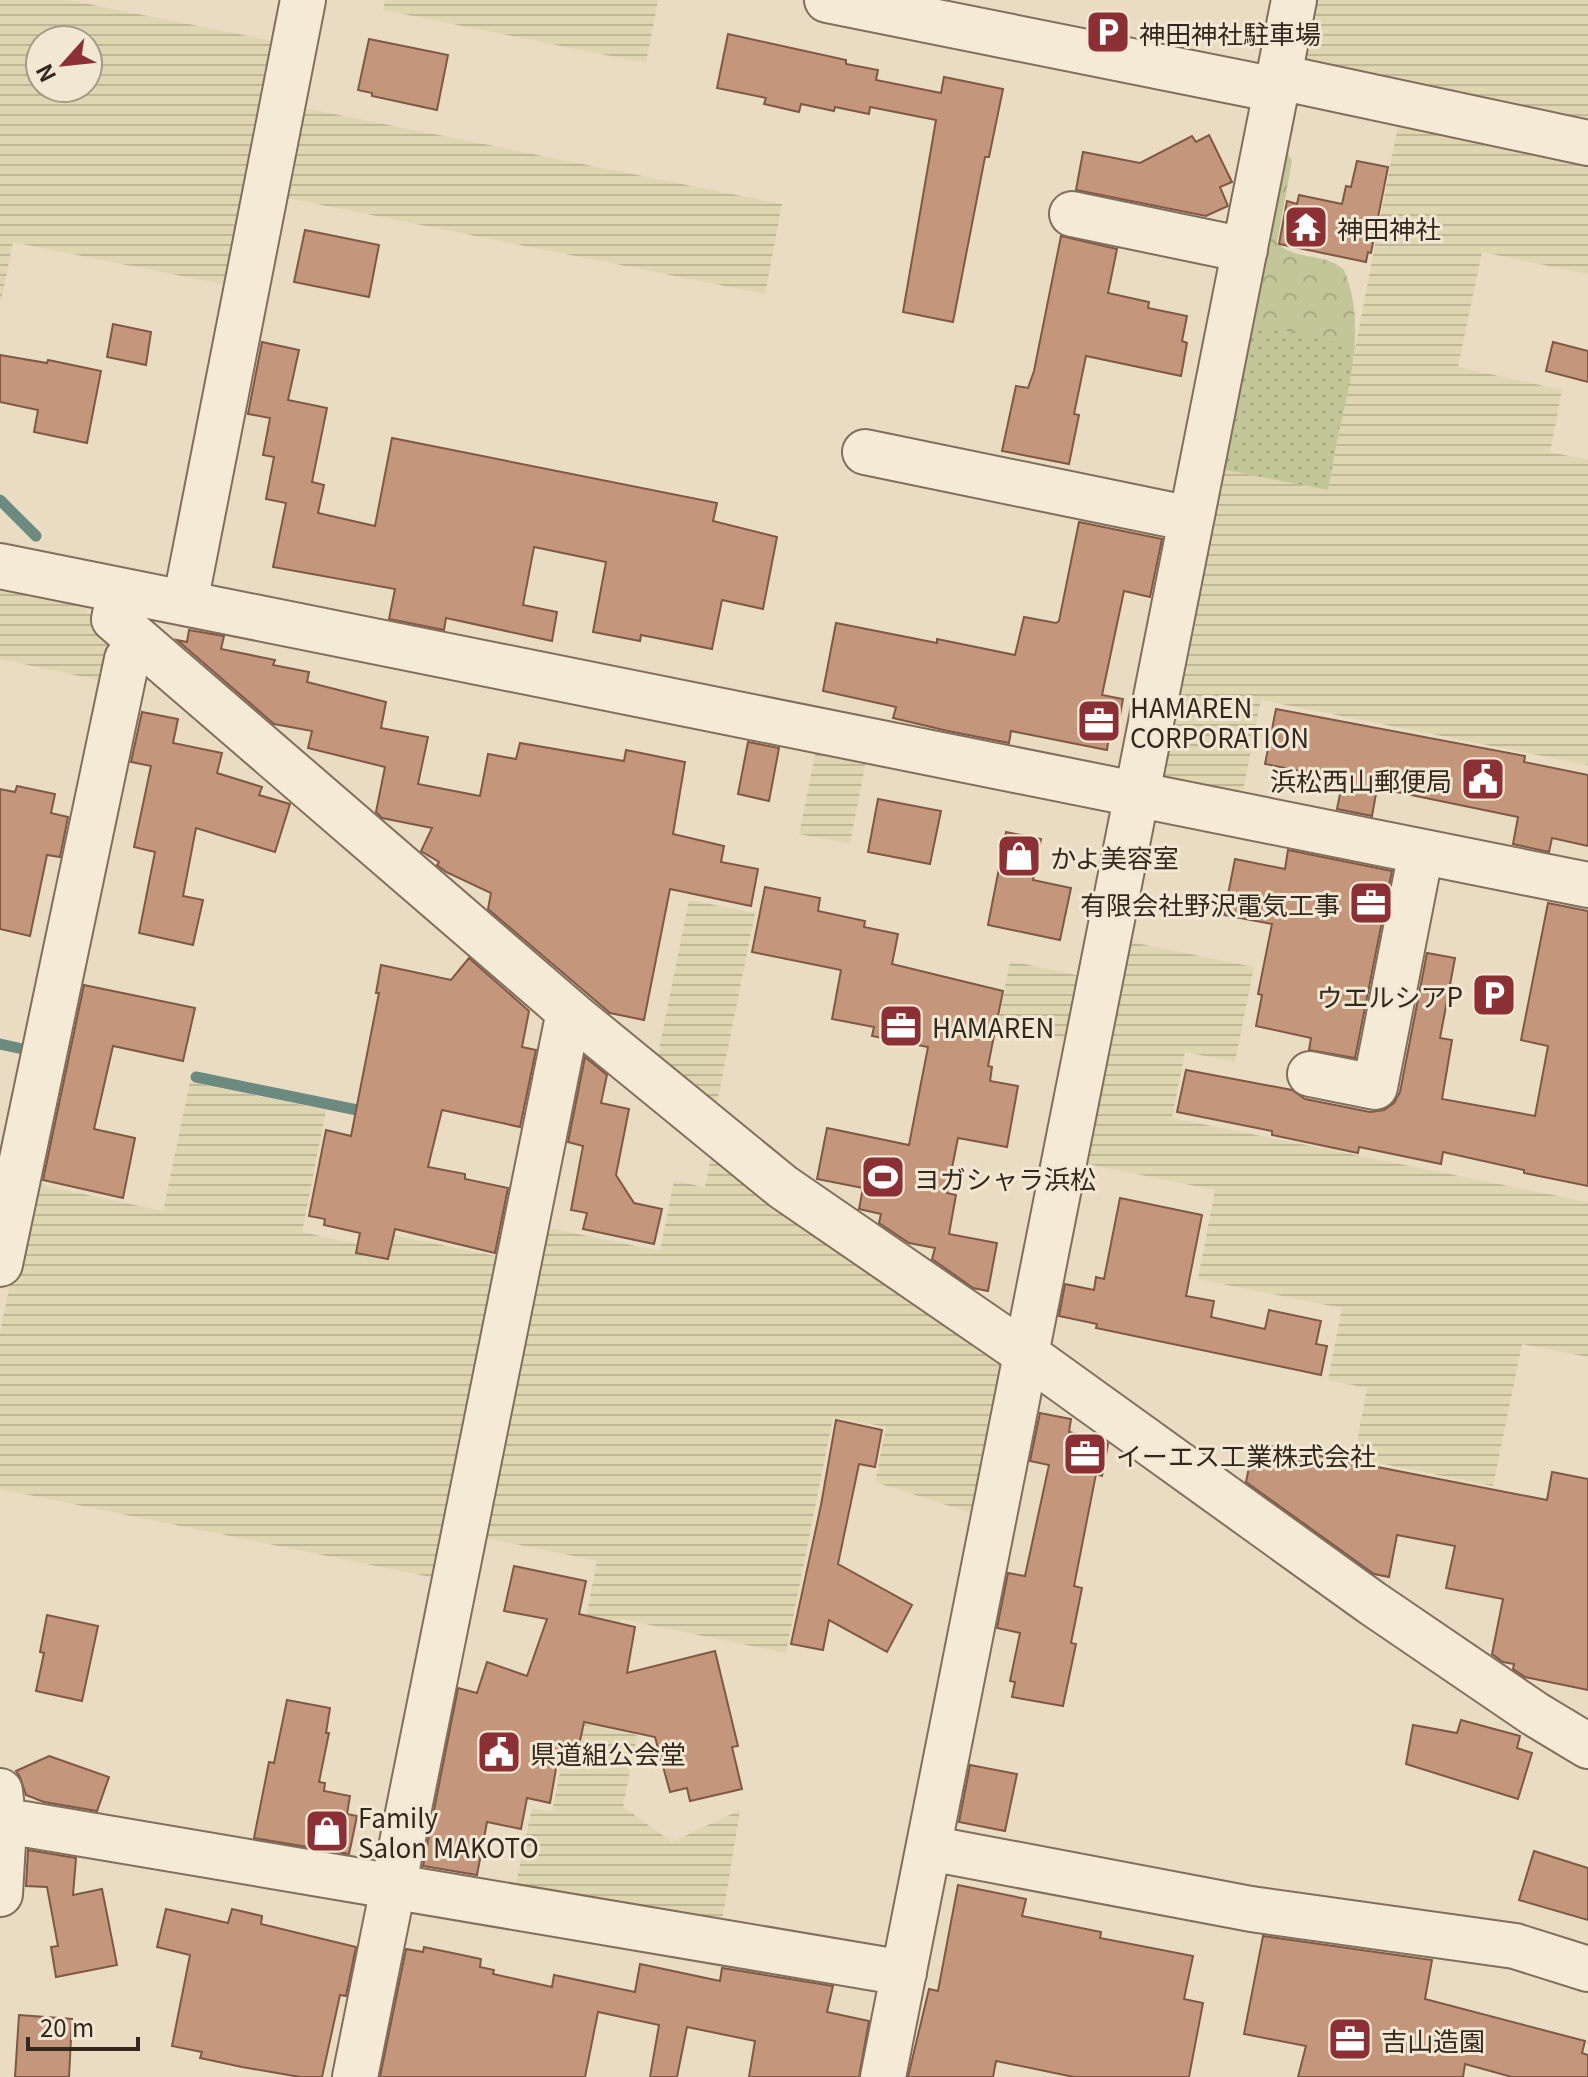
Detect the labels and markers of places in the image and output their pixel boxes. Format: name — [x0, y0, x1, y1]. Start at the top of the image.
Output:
parking icon: 神田神社駐車場 — [1084, 8, 1132, 56]
place label: 神田神社駐車場 — [1139, 14, 1321, 51]
temple icon: 神田神社 — [1282, 203, 1330, 251]
place label: 神田神社 — [1337, 209, 1441, 246]
place label: HAMAREN CORPORATION — [1130, 688, 1309, 755]
office icon: HAMAREN CORPORATION — [1075, 697, 1123, 745]
public building icon: 浜松西山郵便局 — [1459, 755, 1507, 803]
place label: 浜松西山郵便局 — [1270, 761, 1452, 798]
shop icon: かよ美容室 — [995, 832, 1043, 880]
place label: かよ美容室 — [1050, 838, 1179, 875]
office icon: 有限会社野沢電気工事 — [1347, 879, 1395, 927]
place label: 有限会社野沢電気工事 — [1080, 885, 1340, 922]
parking icon: ウエルシアP — [1470, 971, 1518, 1019]
place label: ウエルシアP — [1317, 977, 1463, 1014]
office icon: HAMAREN — [877, 1002, 925, 1050]
place label: HAMAREN — [932, 1008, 1054, 1045]
sports icon: ヨガシャラ浜松 — [859, 1153, 907, 1201]
place label: ヨガシャラ浜松 — [914, 1159, 1096, 1196]
office icon: イーエス工業株式会社 — [1061, 1430, 1109, 1478]
place label: イーエス工業株式会社 — [1116, 1436, 1376, 1473]
public building icon: 県道組公会堂 — [475, 1728, 523, 1776]
place label: 県道組公会堂 — [530, 1734, 686, 1771]
place label: Family Salon MAKOTO — [358, 1798, 539, 1865]
shop icon: Family Salon MAKOTO — [303, 1807, 351, 1855]
office icon: 吉山造園 — [1326, 2015, 1374, 2063]
place label: 吉山造園 — [1381, 2021, 1485, 2058]

